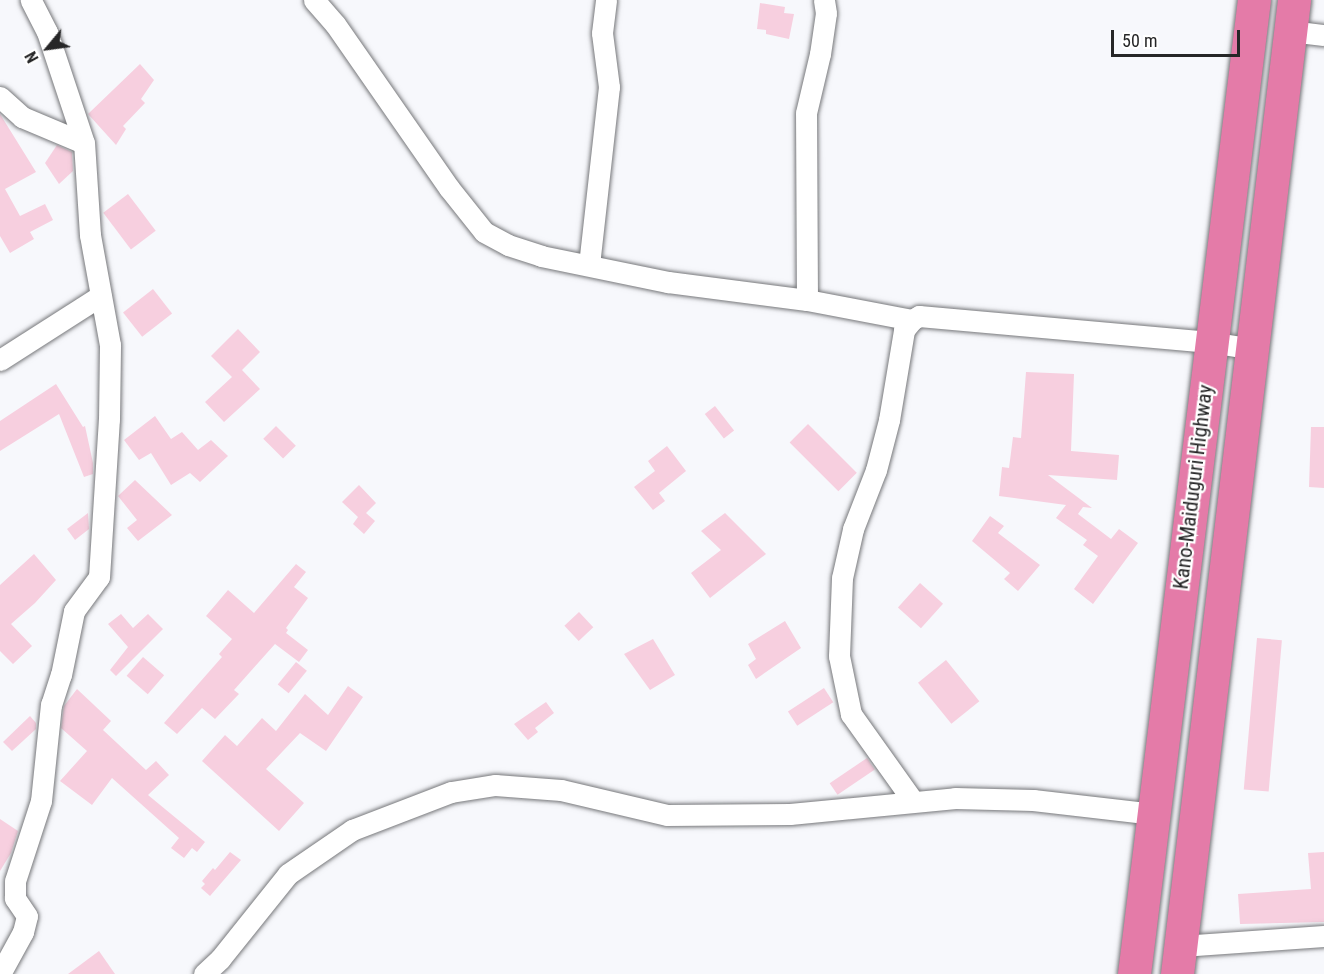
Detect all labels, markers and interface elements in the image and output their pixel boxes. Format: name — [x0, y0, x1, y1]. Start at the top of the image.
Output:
north arrow — [18, 18, 78, 78]
scale bar — [1114, 18, 1243, 56]
text: 50 m — [1122, 30, 1157, 51]
text: N — [21, 48, 43, 66]
street label: Kano-Maiduguri Highway — [1168, 383, 1218, 591]

